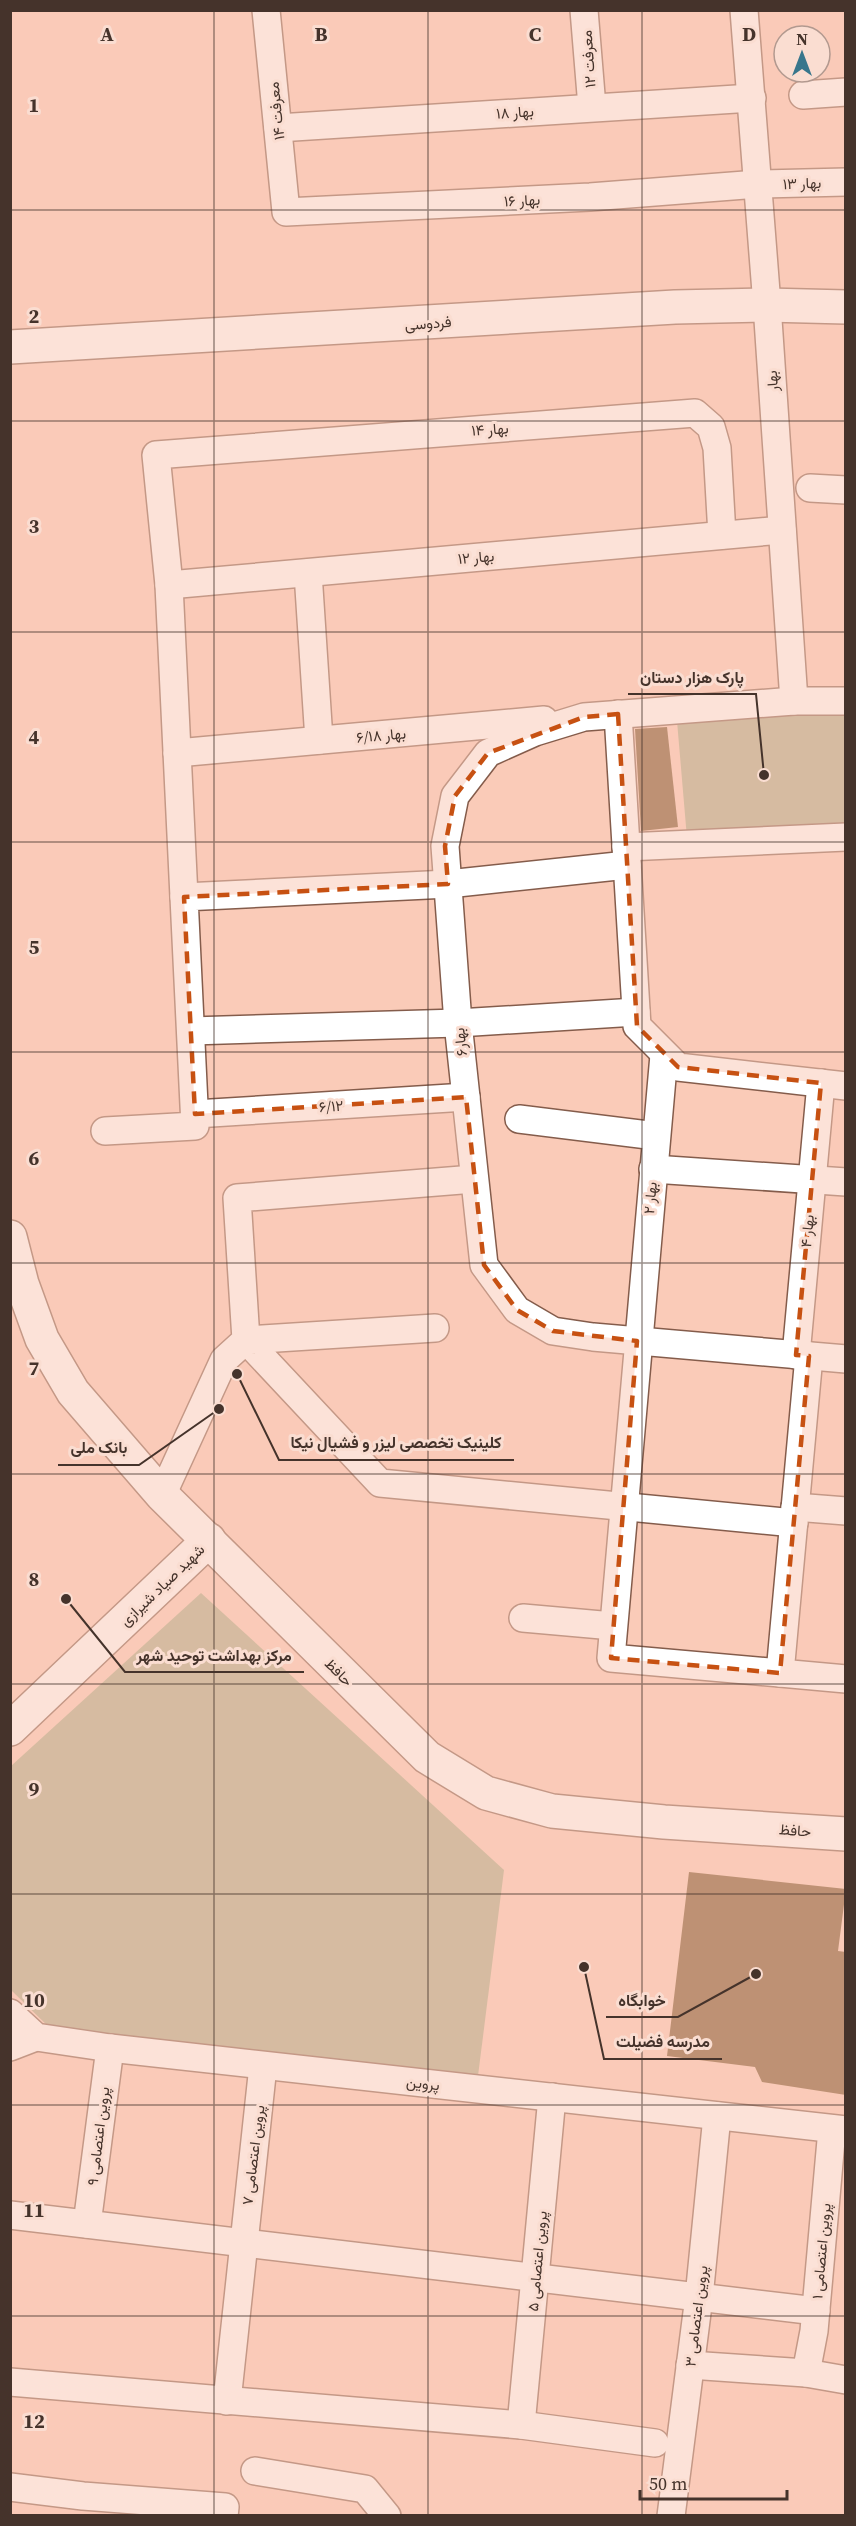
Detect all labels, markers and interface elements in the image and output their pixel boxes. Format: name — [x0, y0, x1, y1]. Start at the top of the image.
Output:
text: A — [100, 20, 114, 48]
text: B — [314, 20, 328, 48]
text: C — [529, 20, 541, 48]
text: D — [742, 20, 756, 48]
north arrow — [772, 24, 832, 84]
text: N — [796, 28, 808, 50]
street label: معرفت ۱۲ — [576, 29, 600, 89]
street label: معرفت ۱۴ — [262, 81, 290, 141]
text: 1 — [29, 91, 39, 119]
street label: بهار ۱۸ — [496, 100, 534, 124]
street label: بهار ۱۳ — [782, 172, 822, 194]
street label: بهار ۱۶ — [503, 189, 541, 211]
text: 2 — [29, 302, 40, 330]
street label: فردوسی — [404, 311, 452, 335]
street label: بهار — [761, 370, 783, 393]
street label: بهار ۱۴ — [471, 417, 509, 441]
text: 3 — [29, 512, 40, 540]
street label: بهار ۱۲ — [457, 545, 495, 569]
callout: پارک هزار دستان — [628, 660, 756, 694]
text: پارک هزار دستان — [640, 666, 744, 689]
street label: بهار ۶/۱۸ — [355, 722, 407, 748]
text: 4 — [29, 723, 40, 751]
text: 5 — [29, 933, 40, 961]
street label: بهار۶ — [448, 1027, 472, 1057]
street label: ۶/۱۲ — [318, 1095, 344, 1117]
text: 6 — [29, 1144, 40, 1172]
street label: بهار ۲ — [638, 1181, 662, 1215]
street label: بهار ۴ — [795, 1214, 819, 1248]
text: 7 — [29, 1354, 40, 1382]
callout: کلینیک تخصصی لیزر و فشیال نیکا — [279, 1426, 514, 1460]
callout: بانک ملی — [58, 1431, 139, 1465]
text: کلینیک تخصصی لیزر و فشیال نیکا — [290, 1431, 502, 1453]
text: بانک ملی — [71, 1436, 128, 1458]
street label: شهید صیاد شیرازی — [115, 1539, 209, 1631]
text: 8 — [29, 1565, 39, 1593]
callout: مرکز بهداشت توحید شهر — [125, 1638, 304, 1672]
text: مرکز بهداشت توحید شهر — [135, 1644, 292, 1666]
street label: حافظ — [320, 1653, 358, 1691]
text: 9 — [29, 1775, 40, 1803]
street label: حافظ — [778, 1818, 812, 1842]
callout: خوابگاه — [606, 1983, 678, 2017]
text: 10 — [23, 1986, 45, 2014]
text: خوابگاه — [618, 1989, 666, 2011]
callout: مدرسه فضیلت — [604, 2025, 722, 2059]
text: مدرسه فضیلت — [616, 2030, 710, 2052]
street label: پروین — [405, 2071, 441, 2095]
street label: پروین اعتصامی ۹ — [82, 2085, 114, 2187]
street label: پروین اعتصامی ۷ — [236, 2104, 270, 2206]
text: 11 — [23, 2196, 45, 2224]
street label: پروین اعتصامی ۱ — [806, 2202, 836, 2300]
street label: پروین اعتصامی ۵ — [522, 2210, 552, 2312]
street label: پروین اعتصامی ۳ — [679, 2264, 713, 2368]
text: 12 — [23, 2407, 45, 2435]
scale bar — [640, 2463, 787, 2501]
text: 50 m — [649, 2471, 687, 2496]

